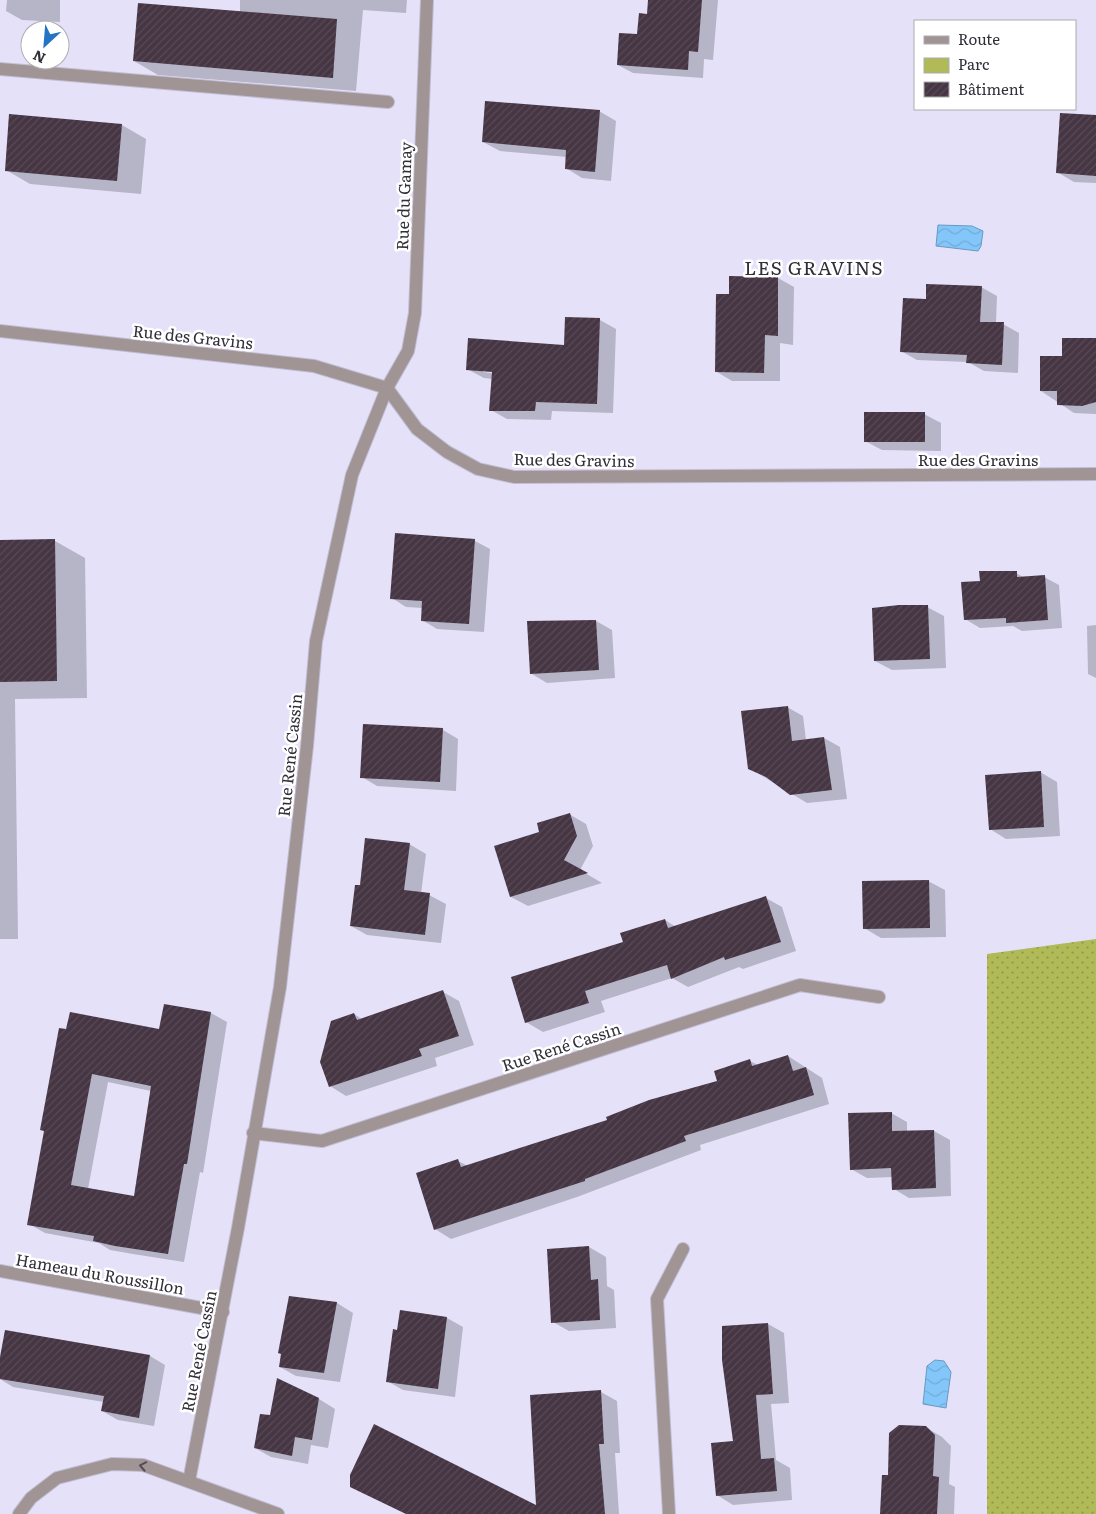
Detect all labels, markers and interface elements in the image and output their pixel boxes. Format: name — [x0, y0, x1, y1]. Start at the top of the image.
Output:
north arrow — [20, 20, 70, 70]
legend — [914, 20, 1076, 110]
text: Route — [958, 27, 1000, 50]
text: N — [29, 46, 49, 69]
text: Parc — [958, 52, 990, 75]
text: Bâtiment — [958, 77, 1024, 100]
street label: Rue du Gamay — [389, 141, 417, 251]
district label: LES GRAVINS — [744, 253, 884, 281]
street label: Rue des Gravins — [132, 318, 254, 354]
street label: Rue des Gravins — [513, 446, 635, 472]
street label: Rue des Gravins — [918, 447, 1038, 471]
street label: Rue René Cassin — [271, 692, 307, 818]
street label: Rue René Cassin — [498, 1015, 624, 1077]
street label: Hameau du Roussillon — [14, 1246, 187, 1300]
street label: Rue René Cassin — [174, 1288, 222, 1414]
one-way arrow — [138, 1462, 147, 1472]

